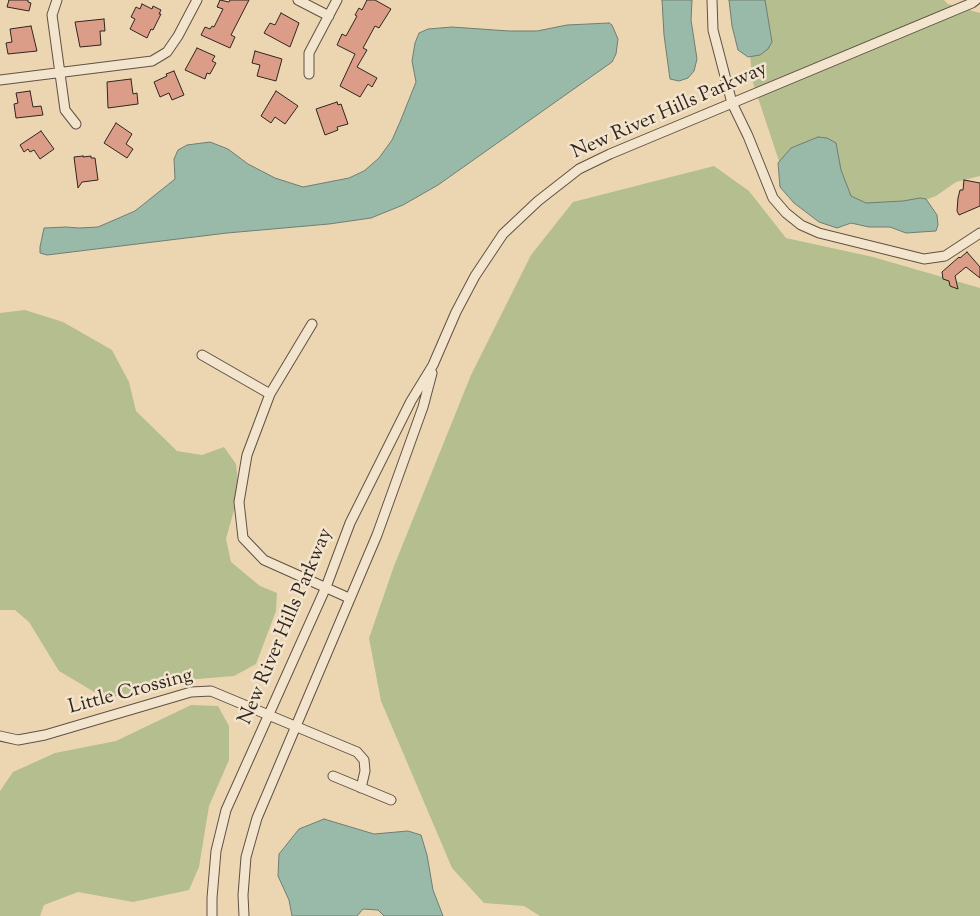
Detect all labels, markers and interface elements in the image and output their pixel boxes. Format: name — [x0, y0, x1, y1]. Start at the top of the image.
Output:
street label: New River Hills Parkway — [569, 58, 771, 166]
street label: New River Hills Parkway — [235, 525, 339, 729]
street label: Little Crossing — [66, 665, 196, 721]

